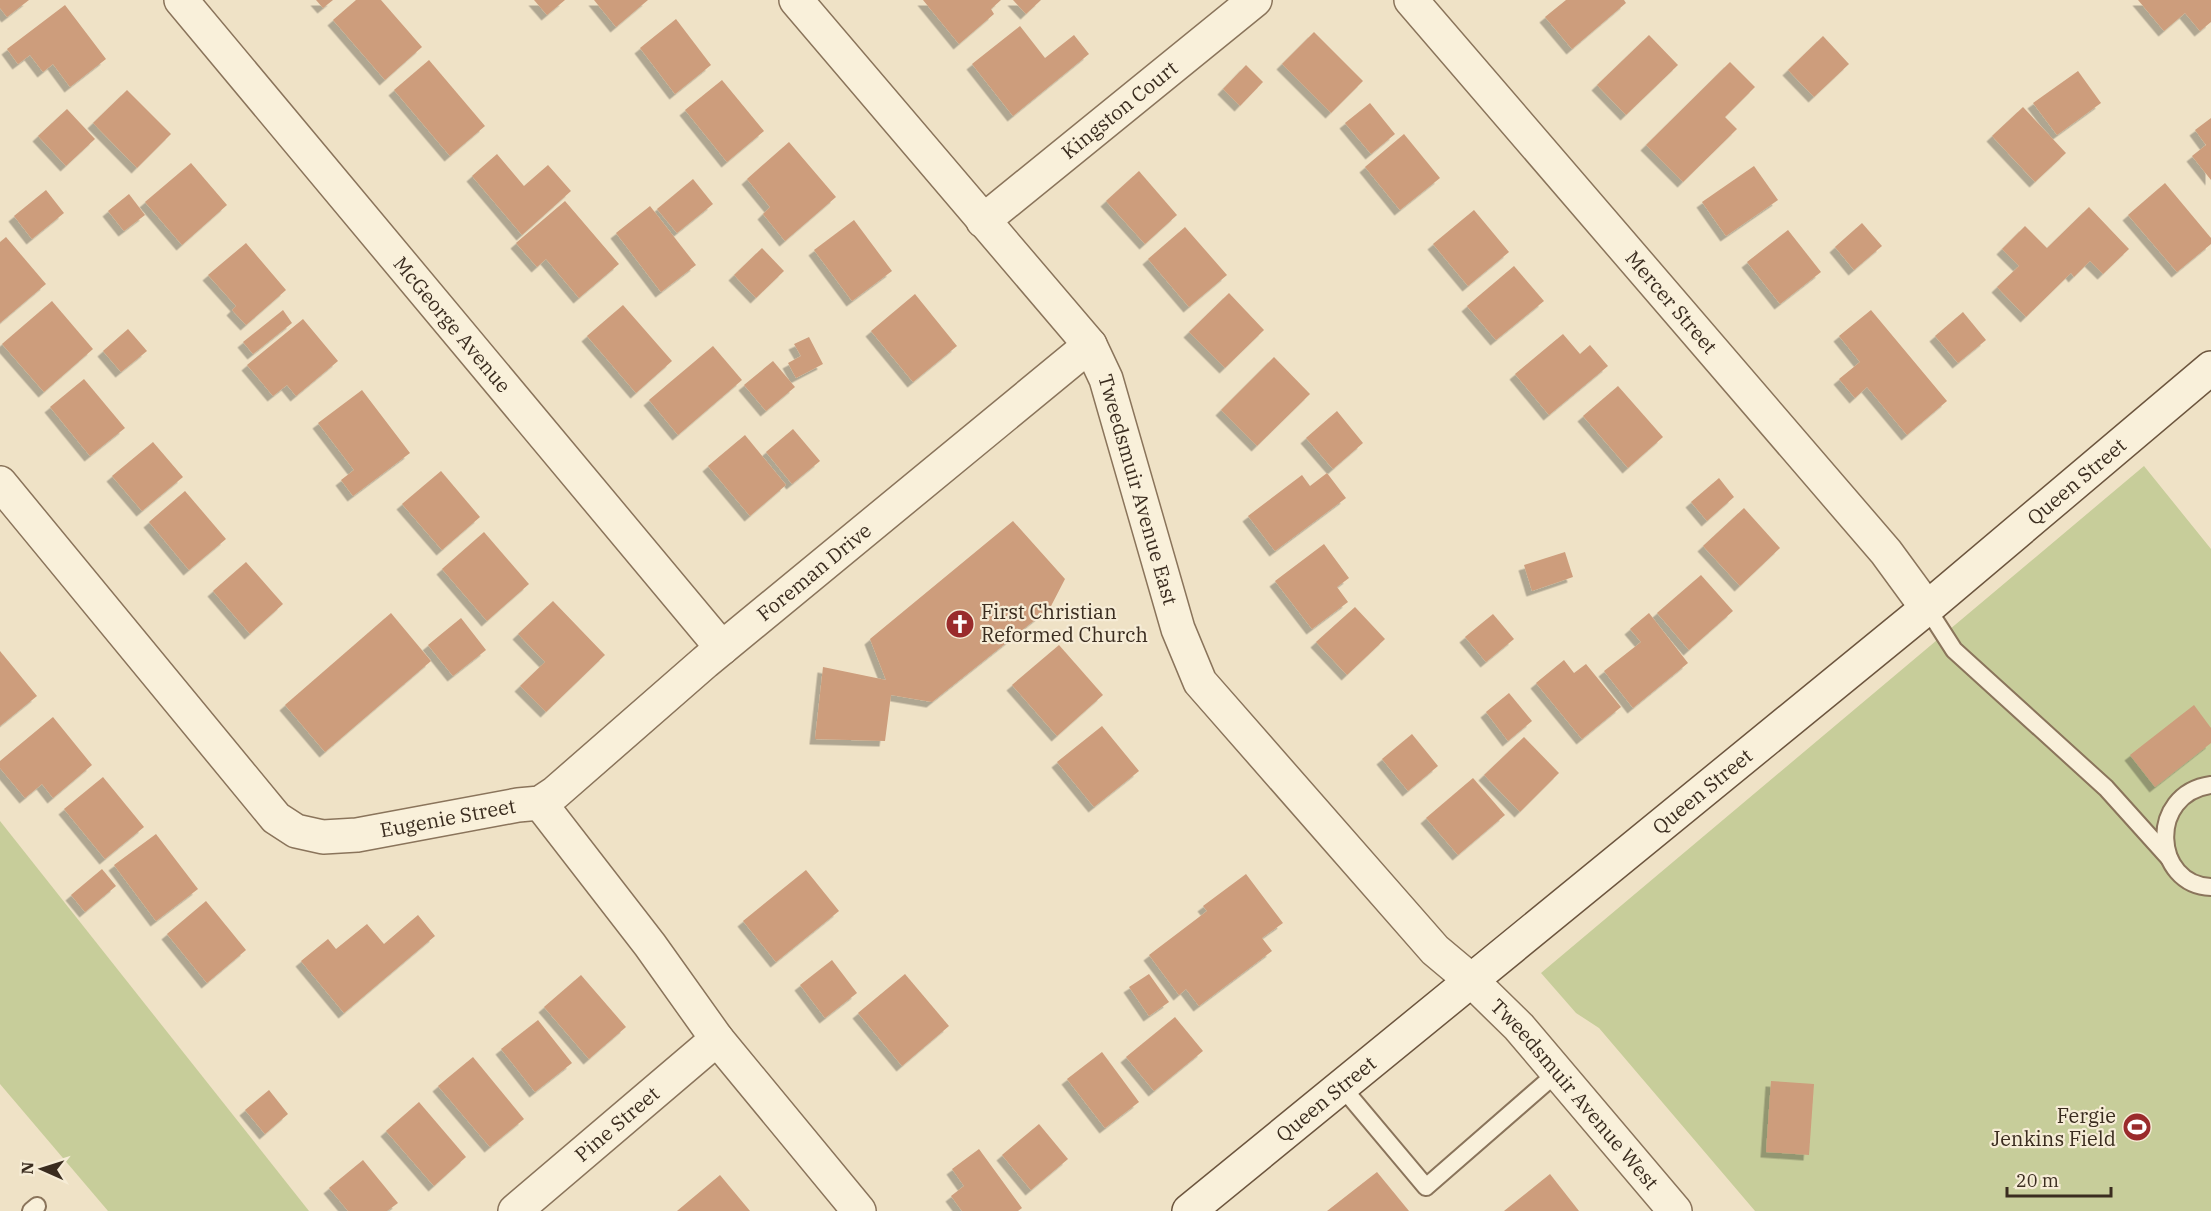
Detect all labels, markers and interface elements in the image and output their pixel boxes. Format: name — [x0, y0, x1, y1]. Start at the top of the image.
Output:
street label: Kingston Court — [1056, 54, 1183, 165]
street label: Mercer Street — [1620, 245, 1724, 359]
street label: McGeorge Avenue — [388, 251, 517, 398]
street label: Tweedsmuir Avenue East — [1092, 371, 1184, 608]
street label: Queen Street — [2021, 431, 2132, 531]
street label: Foreman Drive — [751, 517, 877, 627]
place label: First Christian Reformed Church — [981, 598, 1148, 648]
church icon: First Christian Reformed Church — [944, 608, 976, 640]
street label: Queen Street — [1646, 742, 1758, 840]
street label: Eugenie Street — [378, 792, 518, 843]
street label: Tweedsmuir Avenue West — [1485, 993, 1665, 1195]
street label: Queen Street — [1270, 1050, 1381, 1148]
street label: Pine Street — [569, 1080, 665, 1167]
place label: Fergie Jenkins Field — [1991, 1102, 2116, 1152]
sports icon: Fergie Jenkins Field — [2121, 1111, 2153, 1143]
north arrow — [12, 1139, 72, 1199]
scale bar — [2007, 1160, 2110, 1198]
text: N — [17, 1161, 37, 1175]
text: 20 m — [2016, 1169, 2059, 1192]

